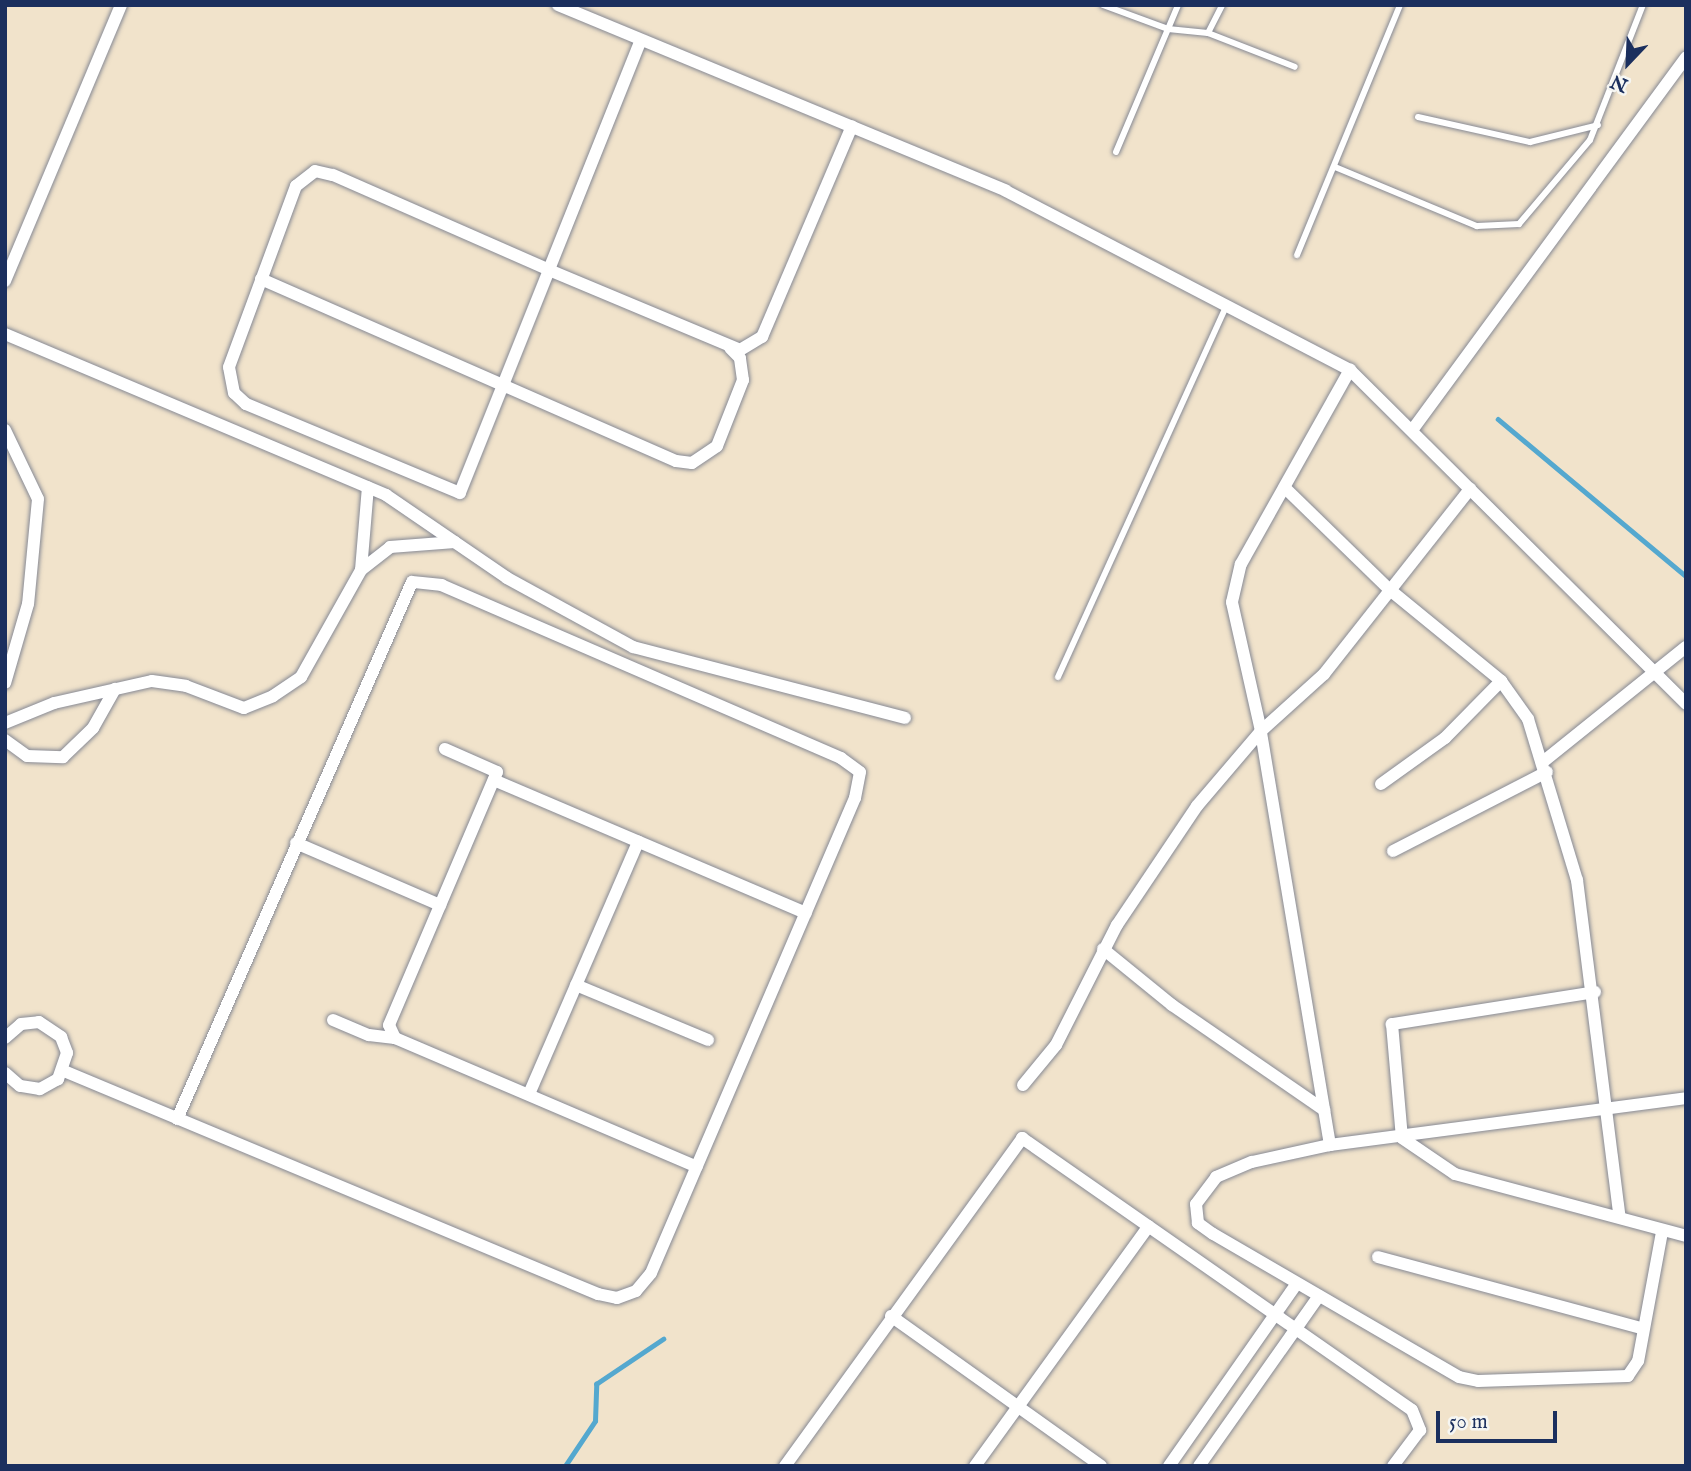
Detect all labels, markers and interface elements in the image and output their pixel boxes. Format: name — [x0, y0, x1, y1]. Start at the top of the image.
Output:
north arrow — [1593, 28, 1663, 98]
text: N — [1608, 68, 1632, 97]
scale bar — [1439, 1398, 1560, 1442]
text: 50 m — [1449, 1409, 1488, 1436]

